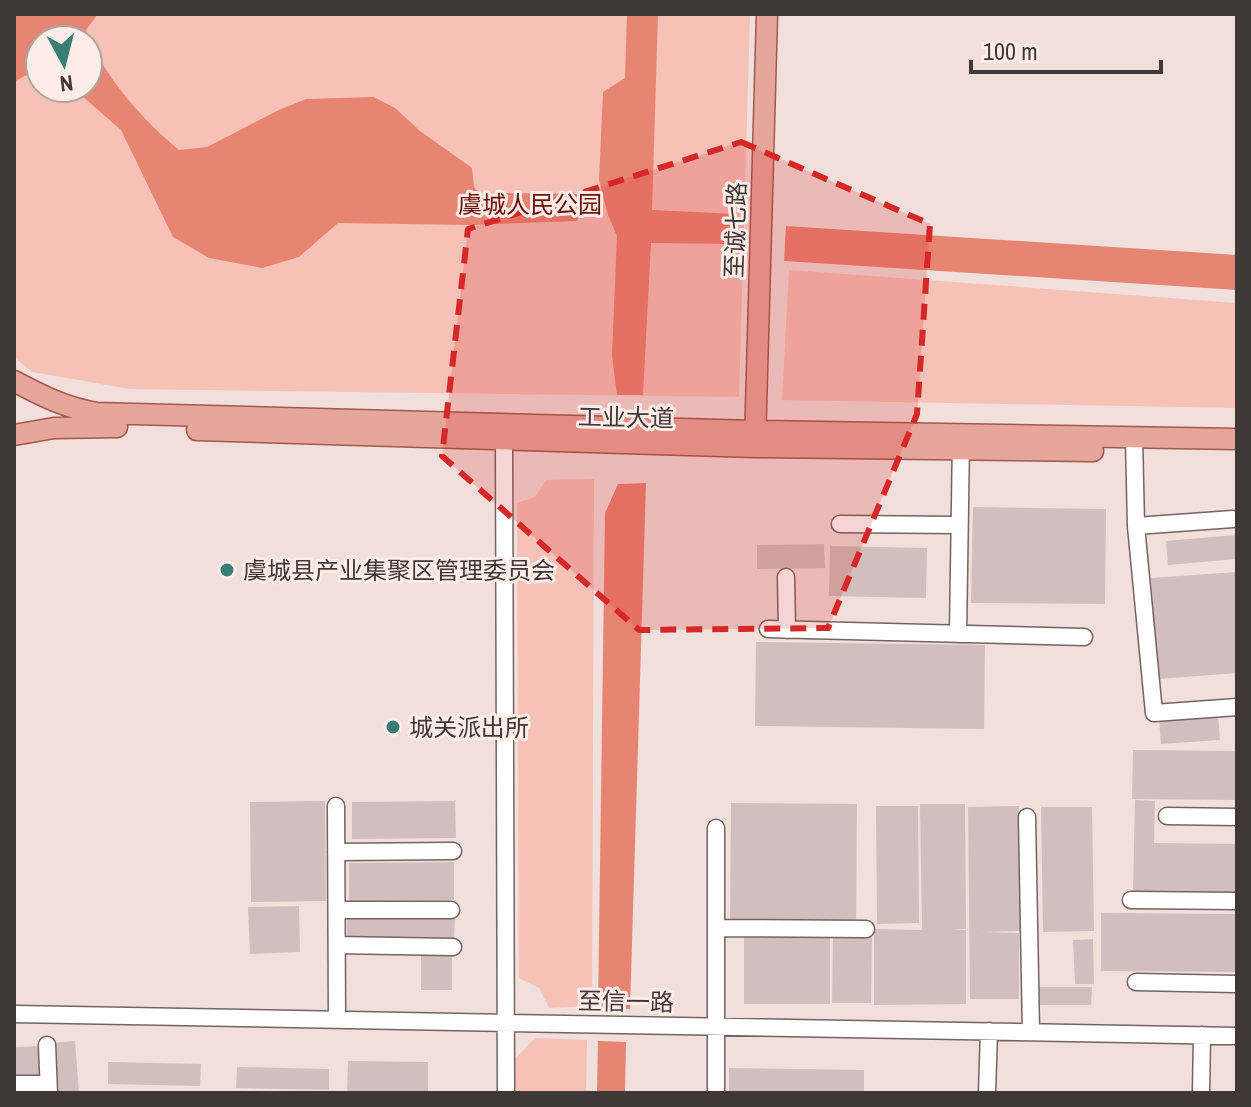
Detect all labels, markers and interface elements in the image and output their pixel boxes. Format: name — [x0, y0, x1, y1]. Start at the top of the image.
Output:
north arrow — [24, 24, 104, 104]
scale bar — [971, 24, 1161, 74]
text: 100 m — [983, 35, 1038, 67]
text: N — [58, 68, 75, 100]
street label: 至诚七路 — [717, 181, 753, 279]
park label: 虞城人民公园 — [458, 188, 602, 220]
street label: 工业大道 — [578, 400, 674, 434]
place label: 虞城县产业集聚区管理委员会 — [243, 554, 555, 586]
marker: 虞城县产业集聚区管理委员会 — [218, 561, 236, 579]
place label: 城关派出所 — [409, 711, 529, 743]
marker: 城关派出所 — [384, 718, 402, 736]
street label: 至信一路 — [578, 984, 674, 1018]

